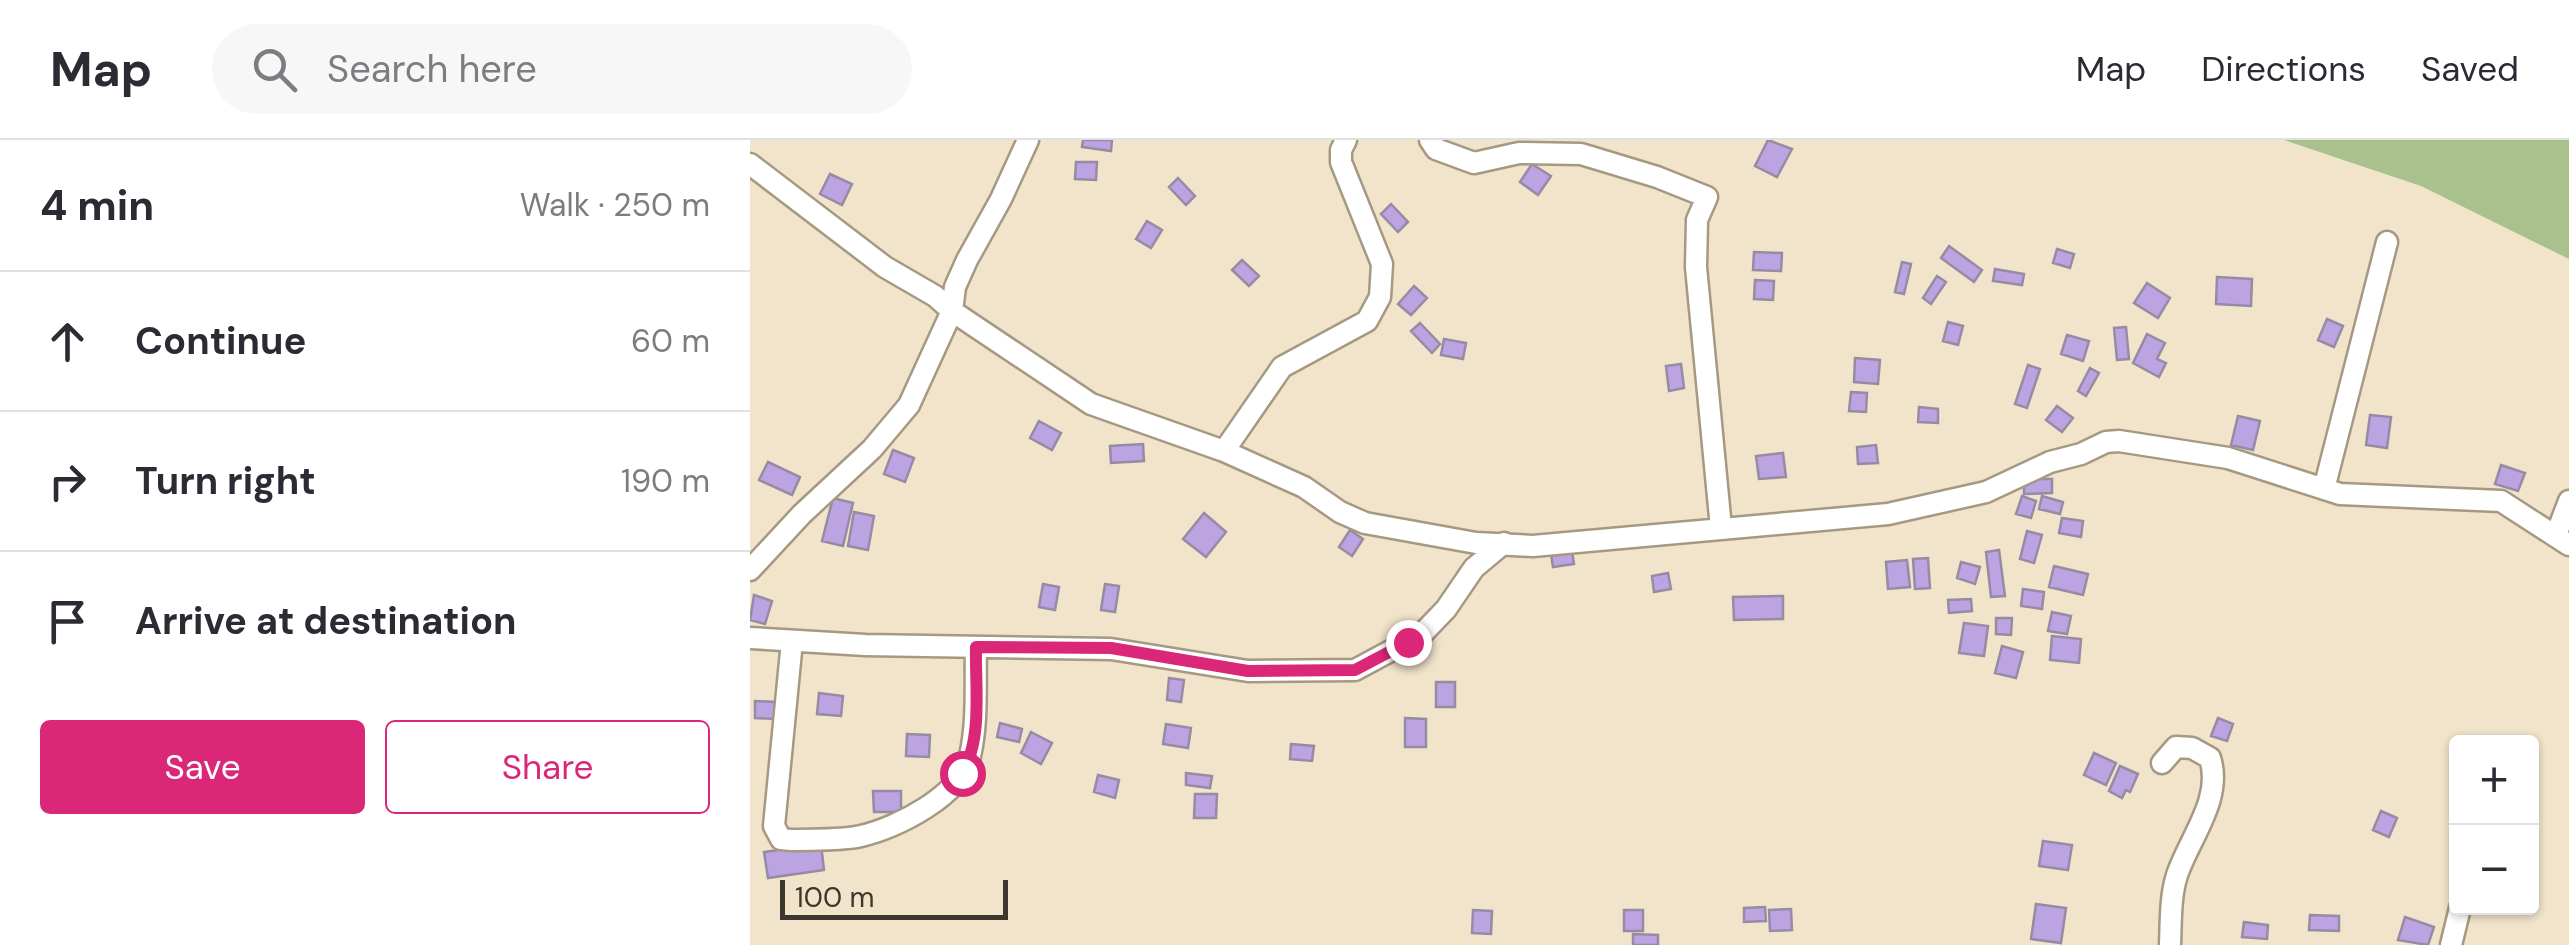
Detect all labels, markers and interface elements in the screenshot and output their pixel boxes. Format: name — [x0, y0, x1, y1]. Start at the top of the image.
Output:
search box — [212, 24, 912, 114]
text: Map — [50, 38, 152, 101]
icon: search — [247, 42, 302, 97]
text: Search here — [327, 44, 537, 94]
text: Map — [2076, 46, 2146, 92]
text: Directions — [2201, 46, 2366, 92]
text: Saved — [2421, 46, 2519, 92]
text: 4 min — [40, 178, 154, 233]
text: Walk · 250 m — [520, 184, 710, 226]
icon: ahead — [40, 314, 95, 369]
text: Continue — [135, 316, 306, 366]
text: 60 m — [631, 320, 710, 362]
icon: right — [40, 454, 95, 509]
text: Turn right — [135, 456, 316, 506]
text: 190 m — [621, 460, 710, 502]
icon: arrive — [40, 594, 95, 649]
text: Arrive at destination — [135, 596, 517, 646]
route end — [1386, 620, 1432, 666]
button: Save — [40, 720, 365, 814]
button: Share — [385, 720, 710, 814]
map controls — [2449, 735, 2539, 915]
button: + — [2449, 735, 2539, 825]
route start — [940, 751, 986, 797]
button: − — [2449, 825, 2539, 915]
scale bar — [780, 875, 1008, 920]
text: 100 m — [795, 879, 874, 916]

